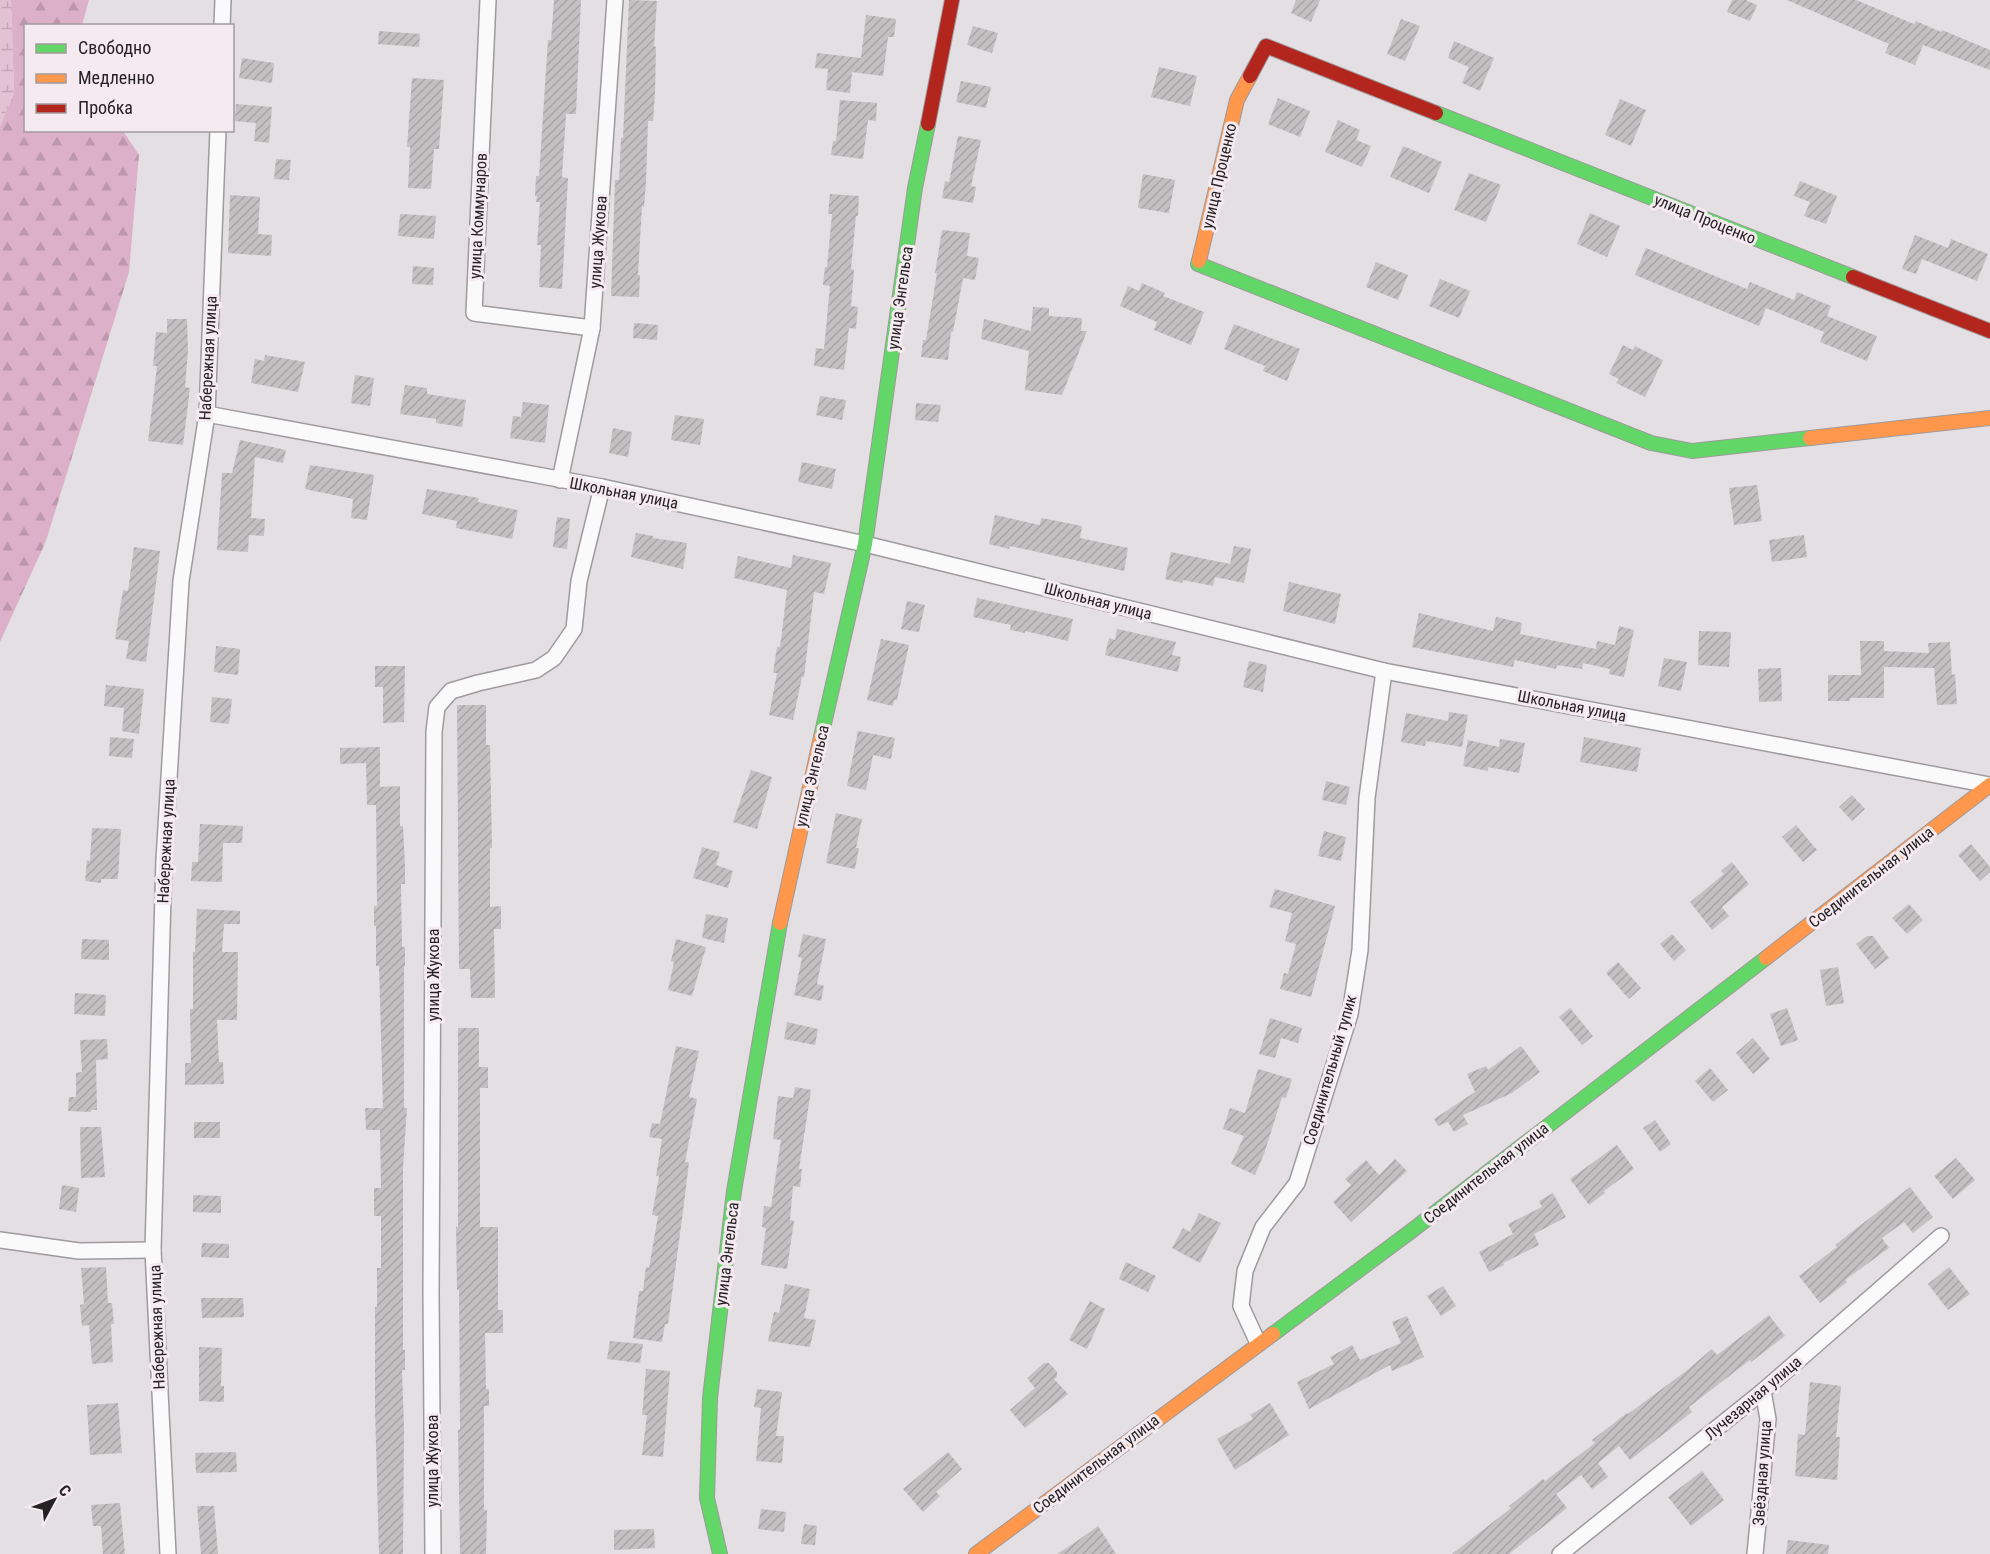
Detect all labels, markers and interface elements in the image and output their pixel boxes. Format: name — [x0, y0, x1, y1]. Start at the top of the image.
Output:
legend — [24, 24, 234, 132]
text: Свободно — [78, 37, 151, 58]
text: Медленно — [78, 67, 155, 88]
text: Пробка — [78, 97, 133, 118]
street label: улица Проценко — [1198, 121, 1240, 231]
street label: улица Коммунаров — [465, 152, 491, 280]
street label: улица Проценко — [1651, 190, 1759, 248]
street label: улица Жукова — [585, 195, 611, 289]
street label: улица Энгельса — [883, 245, 917, 351]
street label: Набережная улица — [195, 295, 221, 421]
street label: Школьная улица — [568, 473, 680, 513]
street label: Школьная улица — [1042, 578, 1154, 624]
street label: Школьная улица — [1516, 686, 1628, 726]
street label: улица Энгельса — [791, 723, 833, 829]
street label: Набережная улица — [153, 778, 179, 904]
street label: Соединительная улица — [1805, 822, 1937, 932]
street label: улица Жукова — [424, 929, 443, 1021]
street label: Соединительный тупик — [1299, 992, 1361, 1147]
street label: Соединительная улица — [1420, 1118, 1552, 1228]
street label: улица Энгельса — [711, 1201, 743, 1307]
street label: Набережная улица — [145, 1264, 169, 1390]
street label: Лучезарная улица — [1701, 1352, 1805, 1444]
street label: Соединительная улица — [1029, 1410, 1163, 1518]
street label: улица Жукова — [423, 1415, 442, 1507]
street label: Звёздная улица — [1749, 1420, 1775, 1526]
north arrow — [24, 1470, 84, 1530]
text: С — [55, 1481, 75, 1500]

